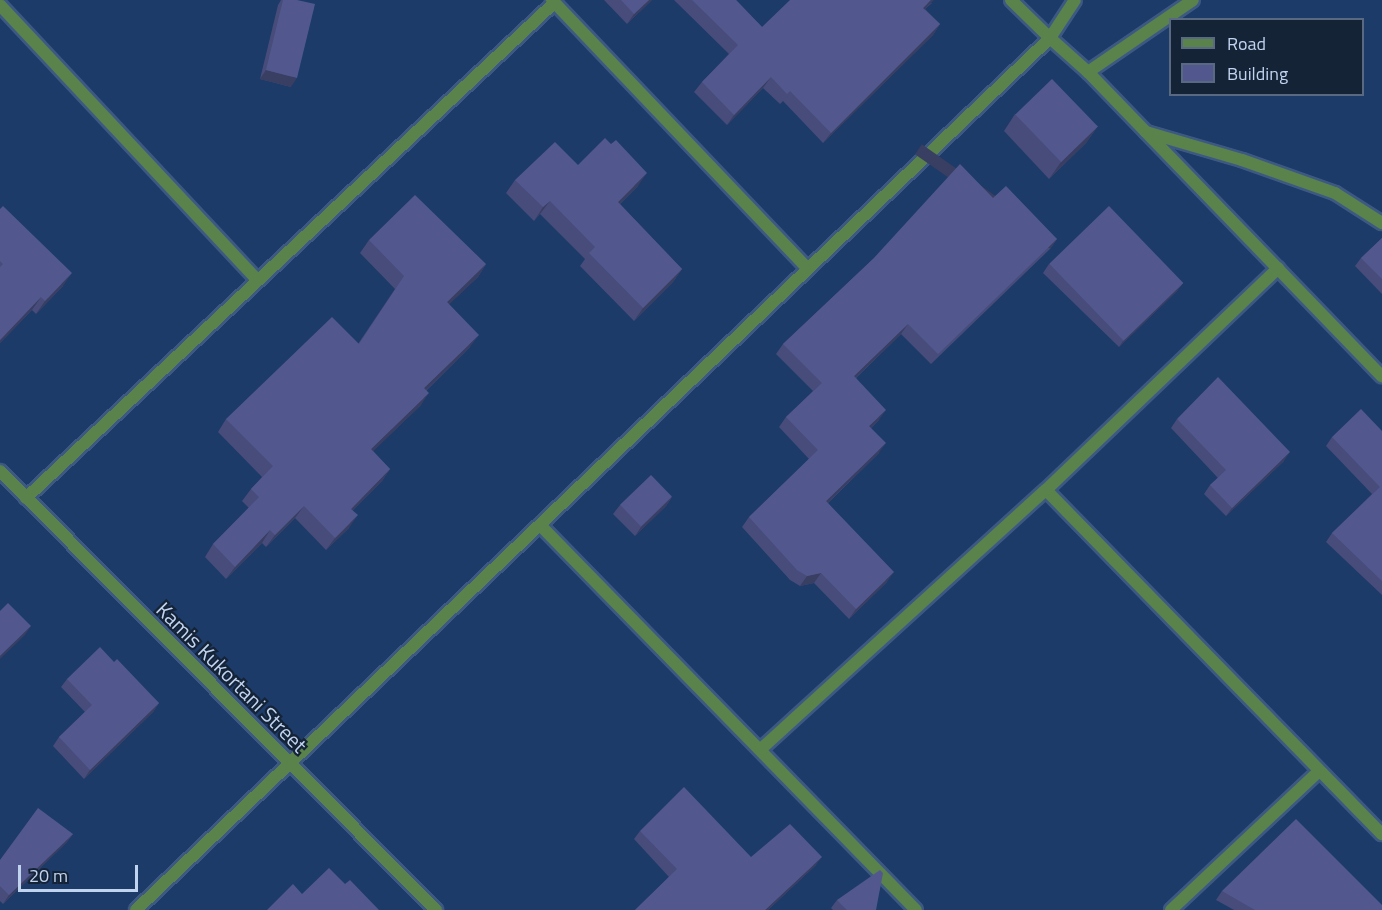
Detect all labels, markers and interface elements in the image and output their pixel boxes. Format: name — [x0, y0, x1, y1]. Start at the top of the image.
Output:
legend — [1169, 18, 1364, 96]
text: Road — [1227, 30, 1266, 57]
text: Building — [1227, 60, 1288, 87]
street label: Kamis Kukortani Street — [151, 596, 313, 758]
scale bar — [21, 853, 141, 891]
text: 20 m — [29, 862, 68, 889]

